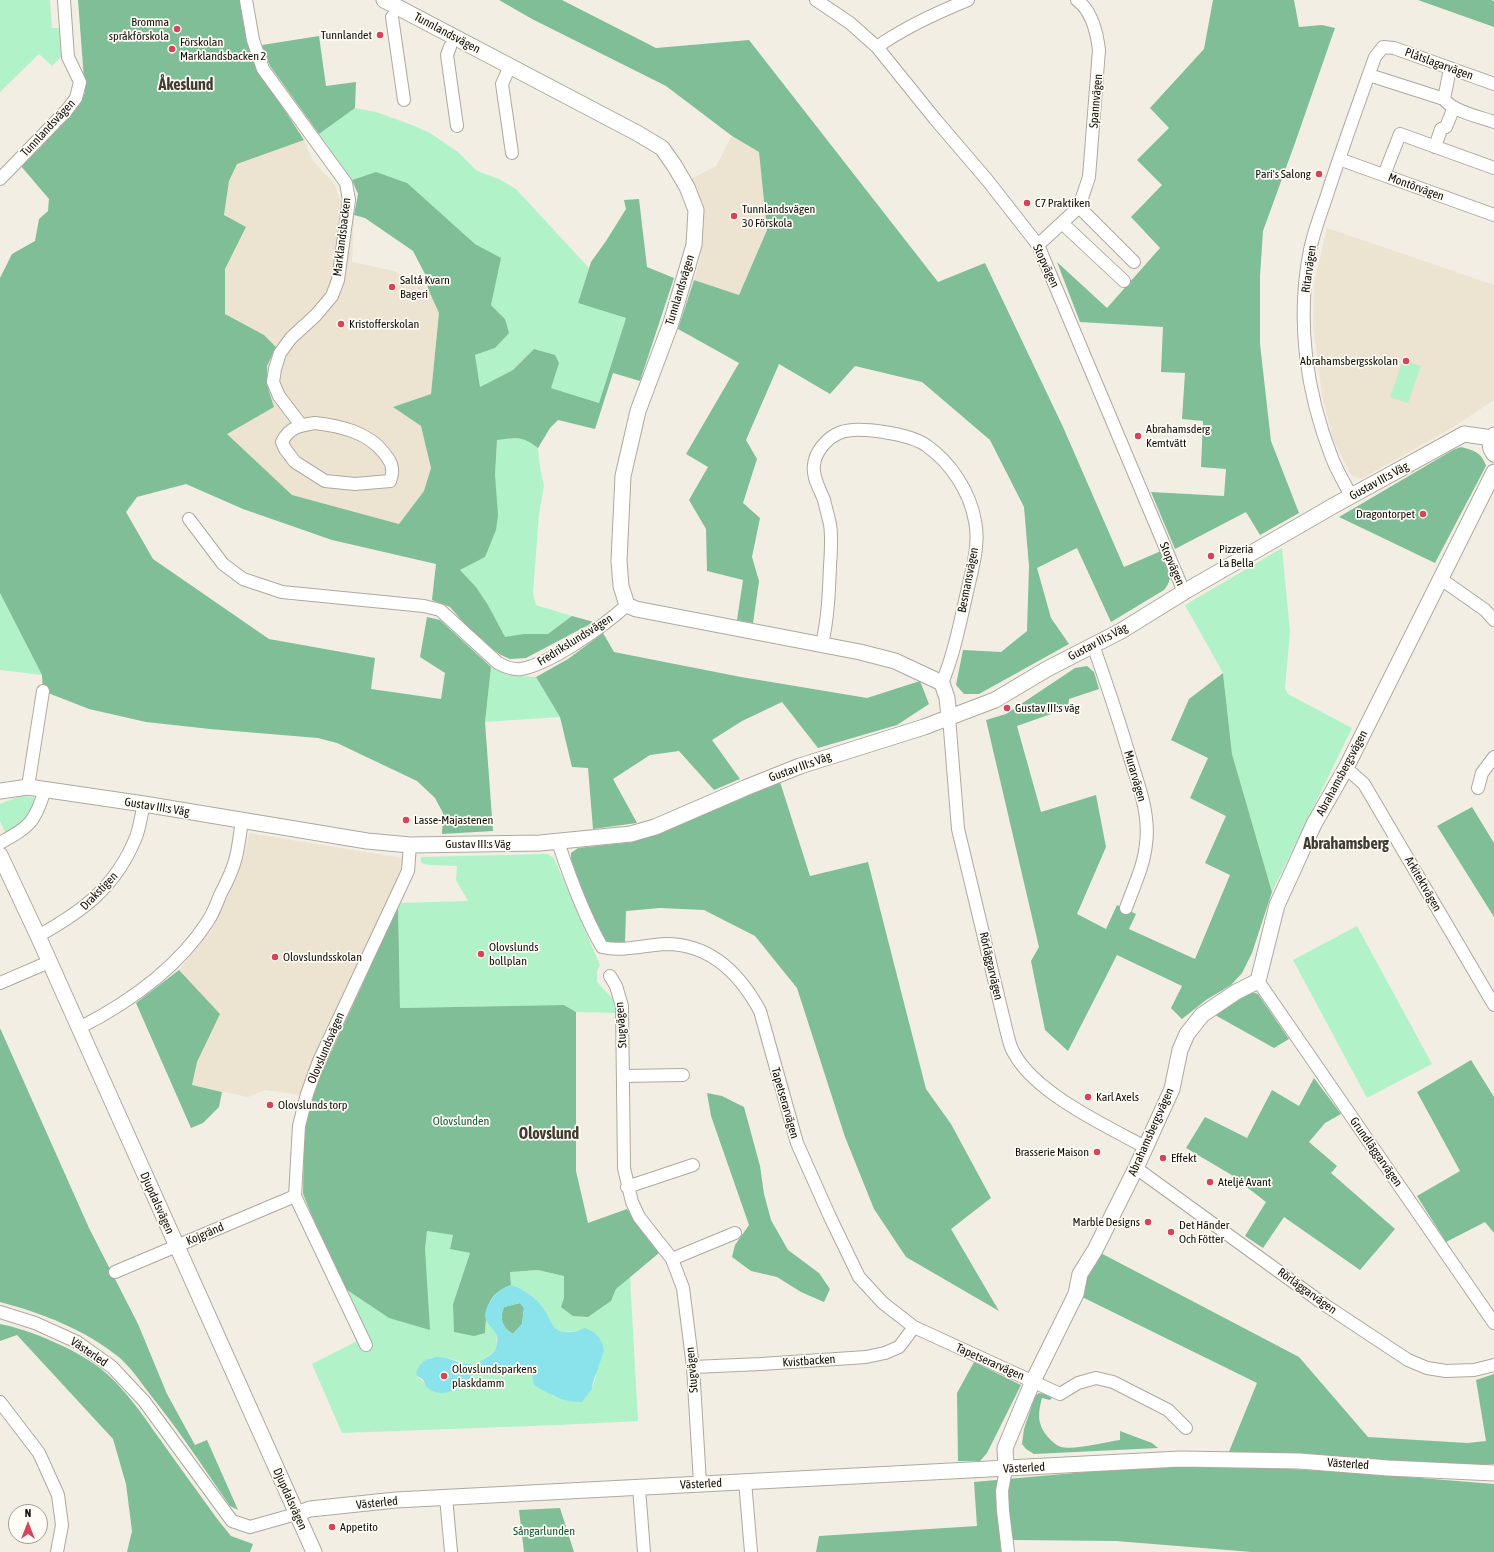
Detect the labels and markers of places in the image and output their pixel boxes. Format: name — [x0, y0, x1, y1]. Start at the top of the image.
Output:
place label: Bromma språkförskola — [109, 15, 169, 43]
marker: Bromma språkförskola — [172, 24, 182, 34]
place label: Tunnlandet — [321, 28, 372, 42]
marker: Tunnlandet — [375, 30, 385, 40]
place label: Förskolan Marklandsbacken 2 — [180, 35, 266, 63]
marker: Förskolan Marklandsbacken 2 — [167, 44, 177, 54]
place label: Pari's Salong — [1255, 167, 1311, 181]
marker: Pari's Salong — [1314, 169, 1324, 179]
place label: C7 Praktiken — [1035, 196, 1090, 210]
marker: C7 Praktiken — [1022, 198, 1032, 208]
place label: Tunnlandsvägen 30 Förskola — [742, 202, 815, 230]
marker: Tunnlandsvägen 30 Förskola — [729, 211, 739, 221]
place label: Saltå Kvarn Bageri — [400, 273, 450, 301]
marker: Saltå Kvarn Bageri — [387, 282, 397, 292]
place label: Kristofferskolan — [349, 317, 419, 331]
marker: Kristofferskolan — [336, 319, 346, 329]
place label: Abrahamsbergsskolan — [1300, 354, 1398, 368]
marker: Abrahamsbergsskolan — [1401, 356, 1411, 366]
place label: Abrahamsderg Kemtvätt — [1146, 422, 1210, 450]
marker: Abrahamsderg Kemtvätt — [1133, 431, 1143, 441]
place label: Dragontorpet — [1356, 507, 1415, 521]
marker: Dragontorpet — [1418, 509, 1428, 519]
place label: Pizzeria La Bella — [1219, 542, 1254, 570]
marker: Pizzeria La Bella — [1206, 551, 1216, 561]
place label: Gustav III:s väg — [1015, 701, 1080, 715]
marker: Gustav III:s väg — [1002, 703, 1012, 713]
place label: Lasse-Majastenen — [414, 813, 493, 827]
marker: Lasse-Majastenen — [401, 815, 411, 825]
place label: Olovslunds bollplan — [489, 940, 538, 968]
marker: Olovslunds bollplan — [476, 949, 486, 959]
place label: Olovslundsskolan — [283, 950, 362, 964]
marker: Olovslundsskolan — [270, 952, 280, 962]
place label: Karl Axels — [1096, 1090, 1139, 1104]
marker: Karl Axels — [1083, 1092, 1093, 1102]
place label: Olovslunds torp — [278, 1098, 347, 1112]
marker: Olovslunds torp — [265, 1100, 275, 1110]
place label: Brasserie Maison — [1015, 1145, 1089, 1159]
marker: Brasserie Maison — [1092, 1147, 1102, 1157]
place label: Effekt — [1171, 1151, 1197, 1165]
marker: Effekt — [1158, 1153, 1168, 1163]
place label: Ateljé Avant — [1218, 1175, 1271, 1189]
marker: Ateljé Avant — [1205, 1177, 1215, 1187]
place label: Marble Designs — [1073, 1215, 1140, 1229]
marker: Marble Designs — [1143, 1217, 1153, 1227]
place label: Det Händer Och Fötter — [1179, 1218, 1229, 1246]
marker: Det Händer Och Fötter — [1166, 1227, 1176, 1237]
place label: Olovslundsparkens plaskdamm — [452, 1362, 537, 1390]
marker: Olovslundsparkens plaskdamm — [439, 1371, 449, 1381]
place label: Appetito — [340, 1520, 378, 1534]
marker: Appetito — [327, 1522, 337, 1532]

